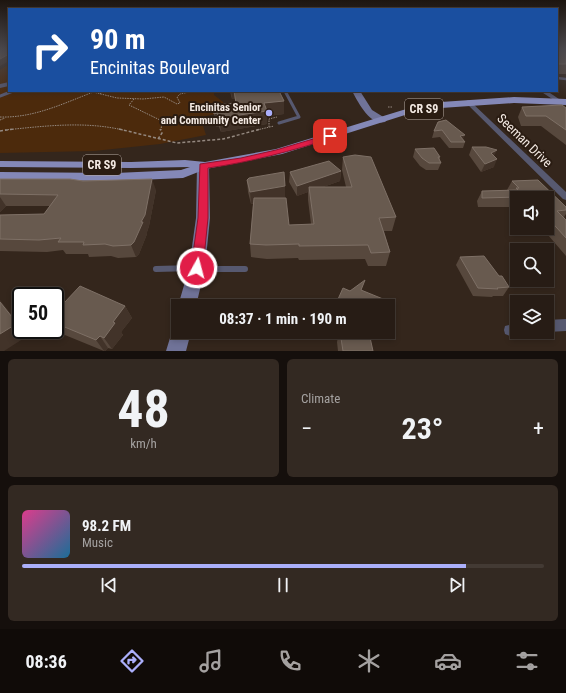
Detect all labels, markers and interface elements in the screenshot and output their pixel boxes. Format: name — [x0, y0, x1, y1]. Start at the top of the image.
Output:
text: 90 m — [90, 23, 146, 56]
icon: right — [24, 24, 76, 76]
text: Encinitas Boulevard — [90, 57, 230, 78]
road number: CR S9 — [405, 99, 443, 119]
place label: Encinitas Senior and Community Center — [161, 101, 261, 127]
marker: Encinitas Senior and Community Center — [264, 108, 274, 118]
street label: Seeman Drive — [494, 111, 555, 170]
pin — [313, 119, 347, 153]
icon: arrive — [319, 125, 341, 147]
road number: CR S9 — [83, 155, 121, 175]
map controls — [510, 191, 554, 339]
button: sound — [510, 191, 554, 235]
button: search — [510, 243, 554, 287]
position arrow — [176, 247, 218, 289]
speed limit sign: 50 — [12, 287, 64, 339]
button: layers — [510, 295, 554, 339]
text: 08:37 · 1 min · 190 m — [219, 310, 347, 328]
text: 48 — [117, 379, 170, 440]
text: Climate — [301, 391, 340, 406]
text: 23° — [402, 411, 444, 446]
text: − — [301, 416, 312, 441]
text: + — [533, 416, 544, 441]
text: km/h — [130, 436, 157, 451]
text: 98.2 FM — [82, 517, 131, 535]
text: Music — [82, 535, 113, 550]
icon: previous — [98, 574, 120, 596]
icon: pause — [272, 574, 294, 596]
icon: next — [446, 574, 468, 596]
icon: directions — [118, 647, 146, 675]
icon: music — [197, 647, 225, 675]
icon: phone — [276, 647, 304, 675]
icon: climate — [355, 647, 383, 675]
icon: car — [434, 647, 462, 675]
icon: filters — [513, 647, 541, 675]
text: 08:36 — [25, 651, 67, 672]

